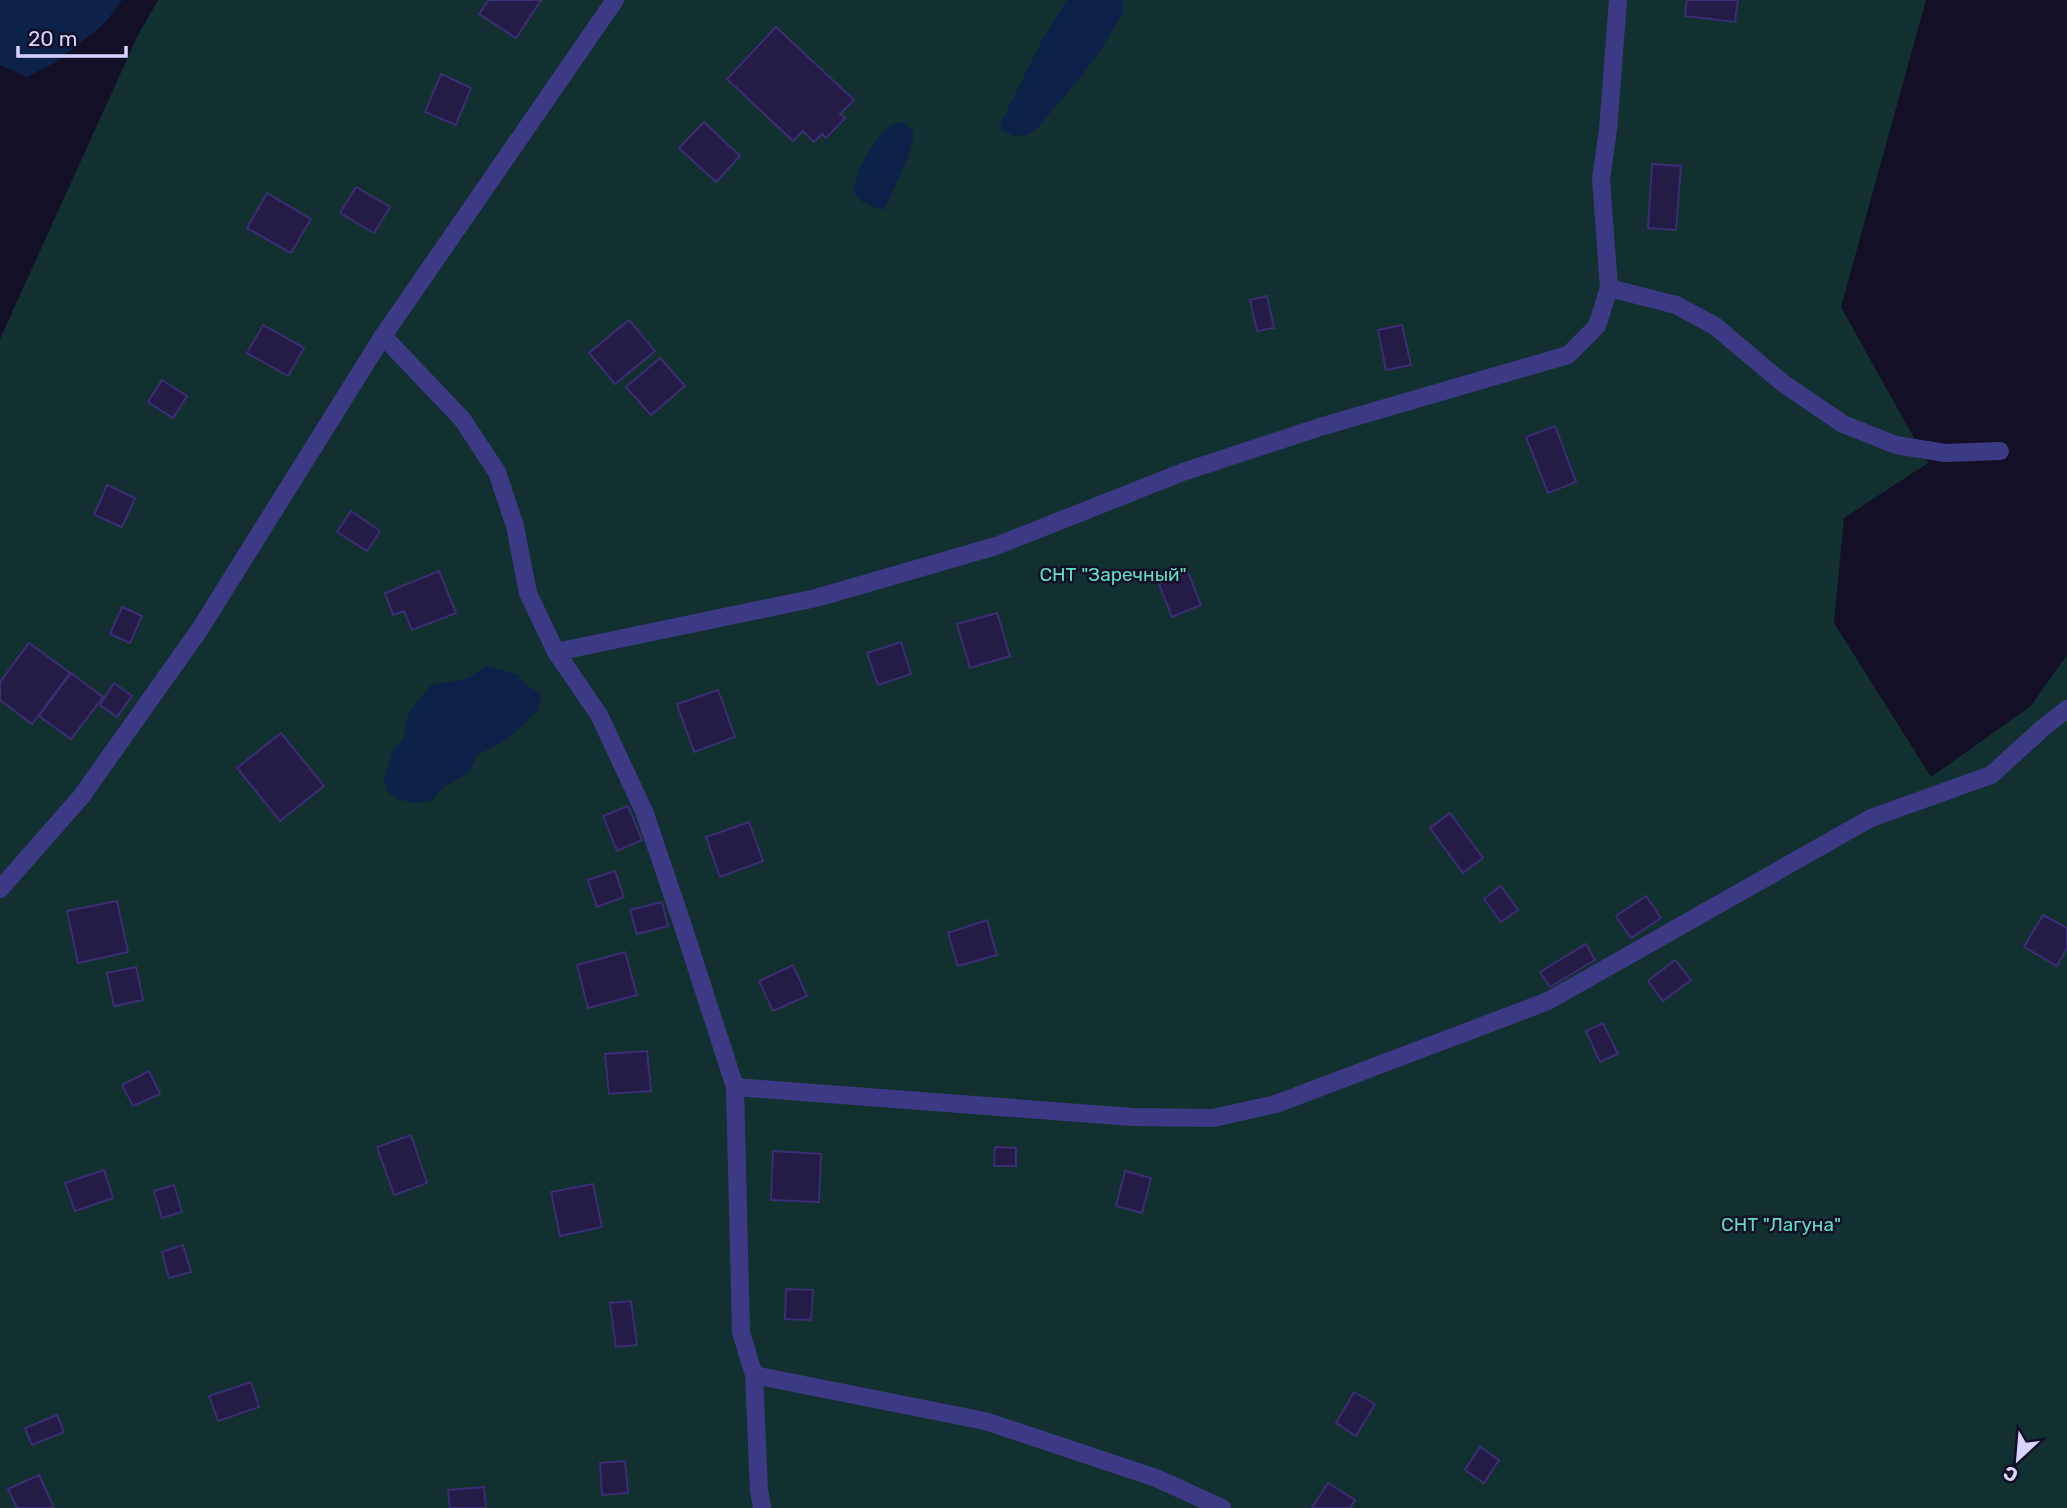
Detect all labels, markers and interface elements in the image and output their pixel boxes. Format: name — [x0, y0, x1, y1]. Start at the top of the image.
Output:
scale bar — [18, 14, 126, 58]
text: 20 m — [28, 26, 77, 51]
park label: СНТ "Заречный" — [1039, 563, 1187, 586]
park label: СНТ "Лагуна" — [1721, 1213, 1841, 1236]
north arrow — [1983, 1424, 2053, 1494]
text: С — [2000, 1461, 2022, 1487]

